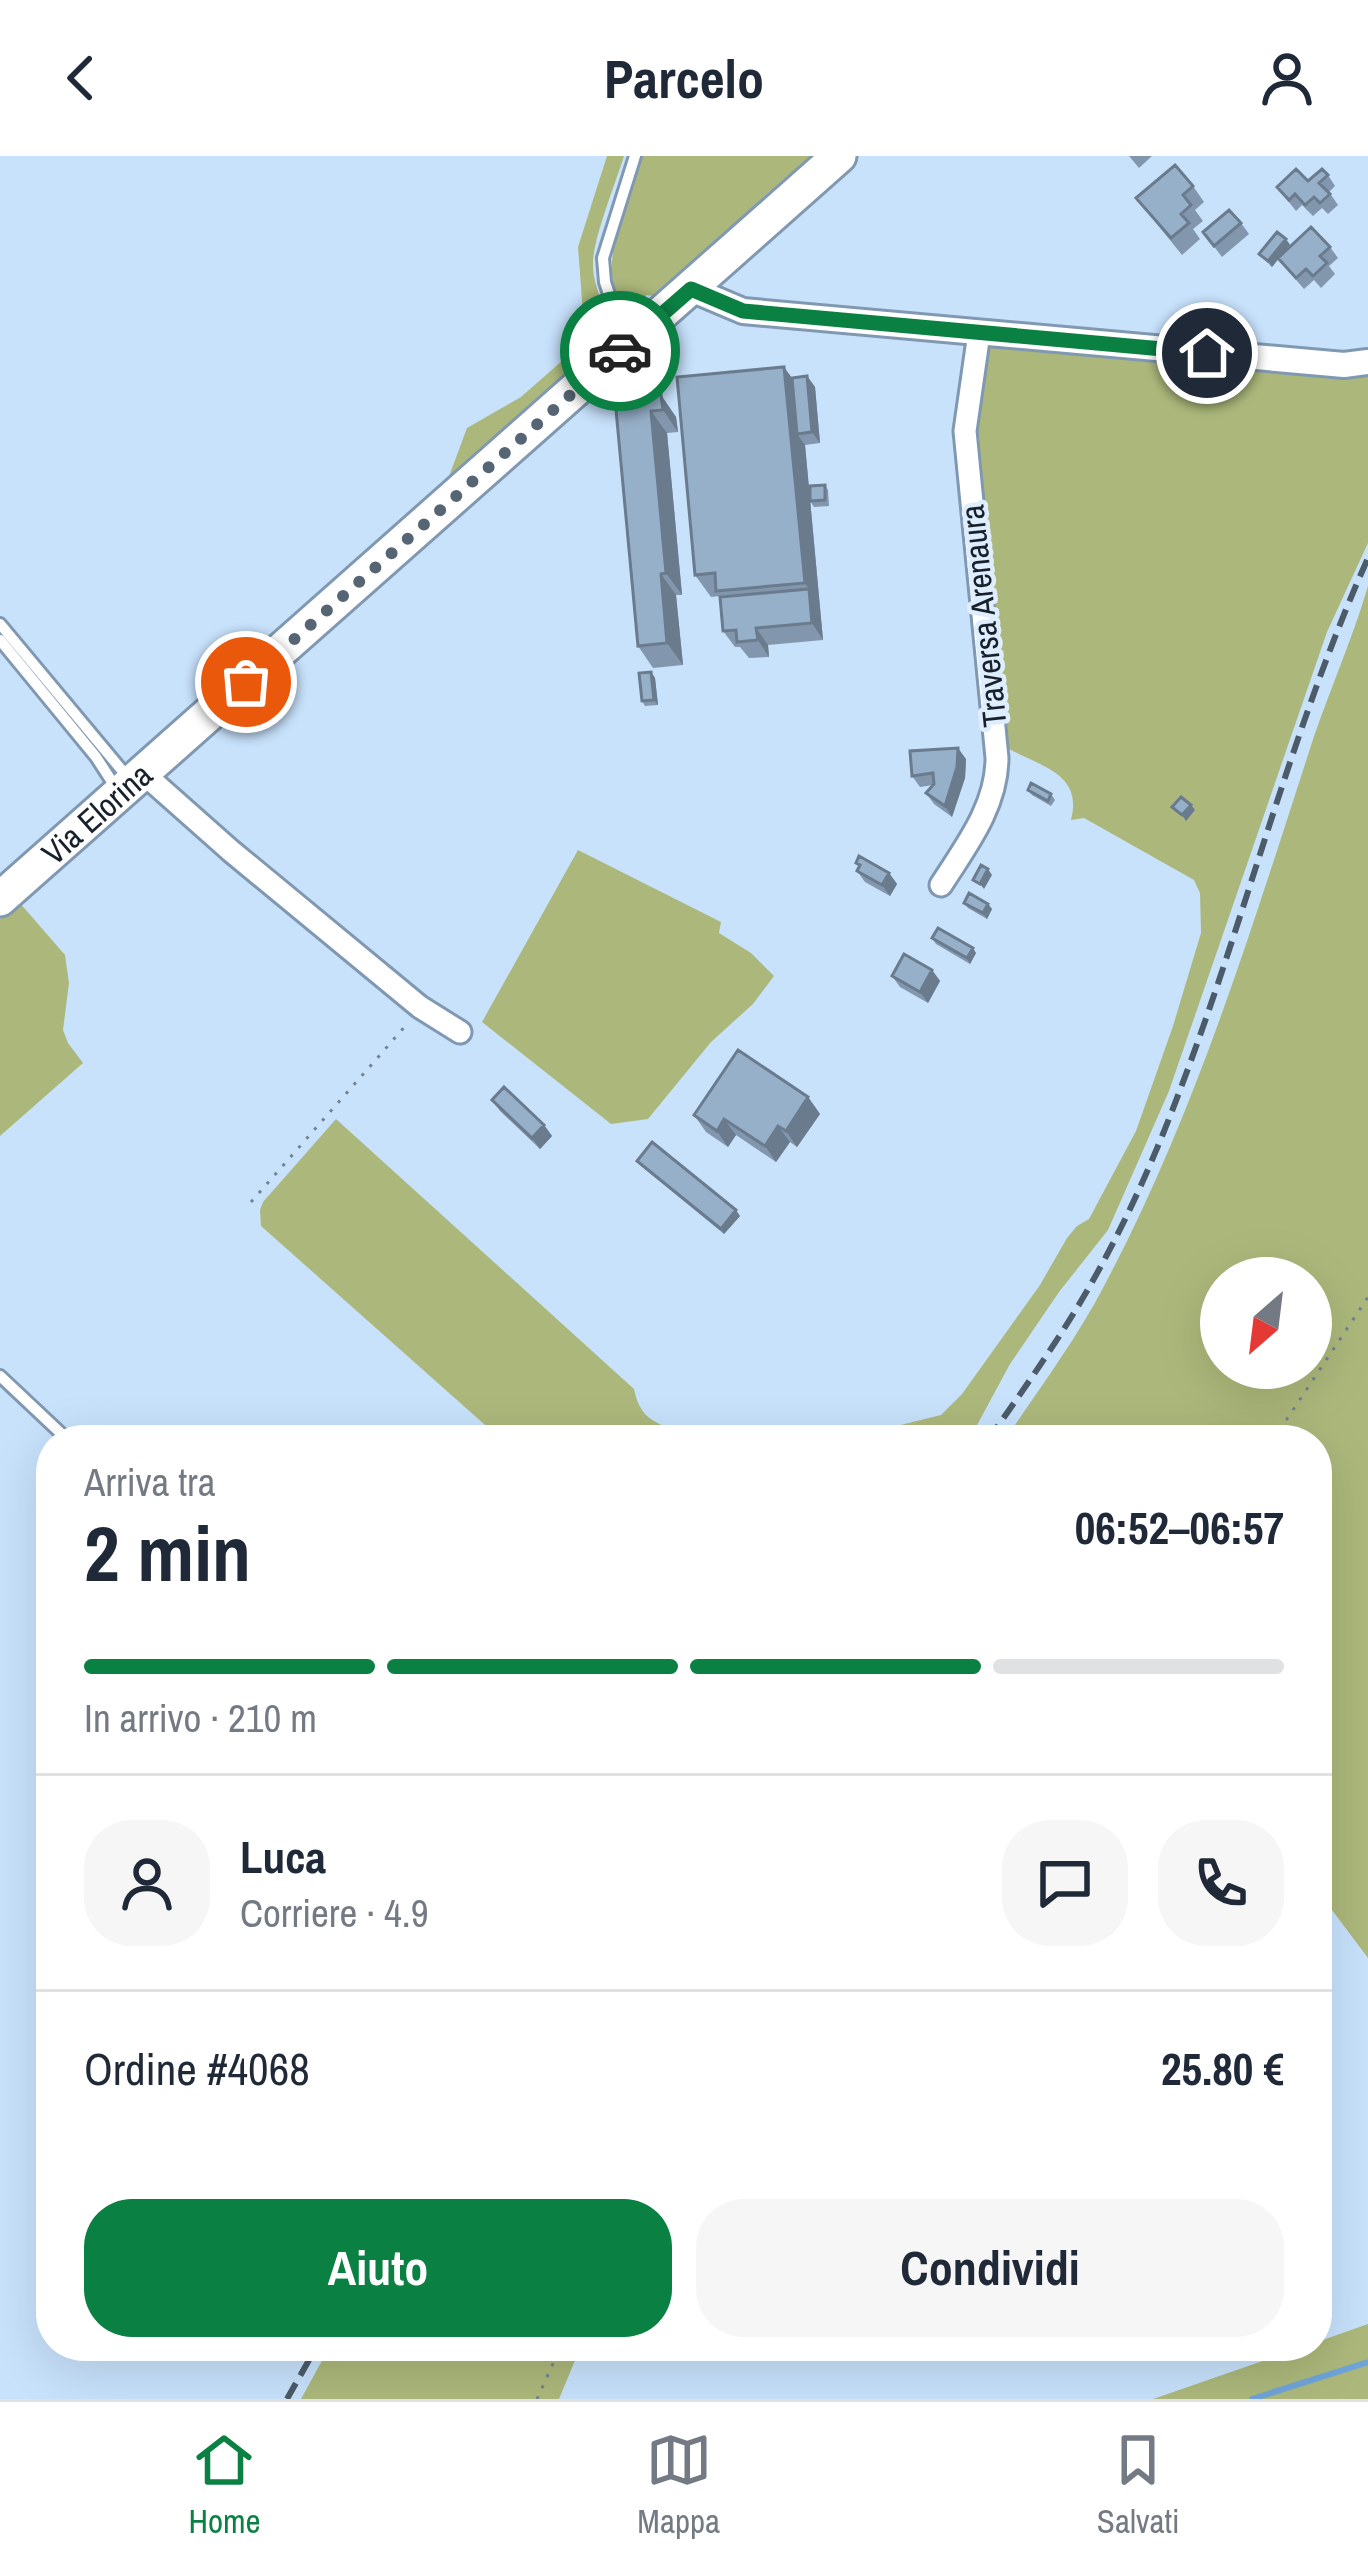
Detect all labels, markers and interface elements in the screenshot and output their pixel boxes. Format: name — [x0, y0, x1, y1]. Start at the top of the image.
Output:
text: Parcelo — [604, 42, 764, 115]
icon: back — [48, 45, 114, 111]
icon: person — [1254, 45, 1320, 111]
courier — [560, 291, 680, 411]
pin — [1156, 302, 1258, 404]
icon: car — [587, 318, 653, 384]
icon: home — [1174, 320, 1240, 386]
street label: Traversa Arenaura — [949, 503, 1017, 729]
pin — [195, 631, 297, 733]
icon: bag — [213, 649, 279, 715]
street label: Via Elorina — [32, 753, 161, 874]
north arrow — [1200, 1257, 1332, 1389]
map controls — [1200, 1257, 1332, 1389]
text: Arriva tra — [84, 1456, 216, 1508]
text: 06:52–06:57 — [1075, 1497, 1284, 1558]
text: 2 min — [84, 1500, 251, 1605]
text: In arrivo · 210 m — [84, 1692, 317, 1744]
button: person — [84, 1820, 210, 1946]
button: chat — [1002, 1820, 1128, 1946]
button: phone — [1158, 1820, 1284, 1946]
text: Luca — [240, 1826, 326, 1887]
text: Corriere · 4.9 — [240, 1887, 428, 1939]
text: Ordine #4068 — [84, 2038, 310, 2099]
text: 25.80 € — [1161, 2038, 1284, 2099]
button: Aiuto — [84, 2199, 672, 2337]
button: Condividi — [696, 2199, 1284, 2337]
tab: Home — [188, 2427, 261, 2543]
tab: Mappa — [637, 2427, 720, 2543]
tab: Salvati — [1097, 2427, 1180, 2543]

